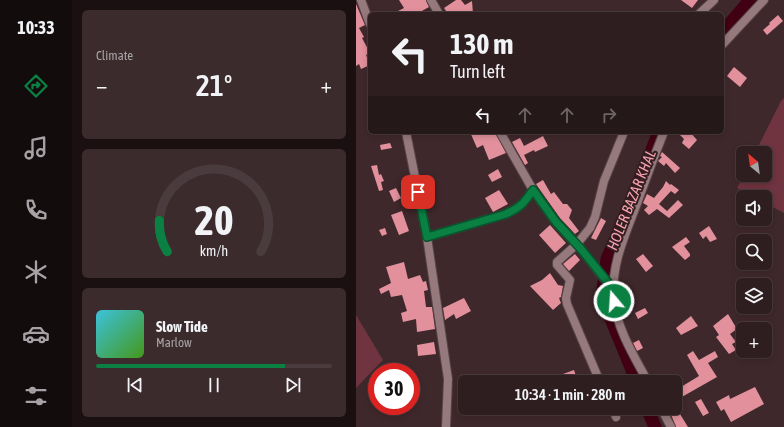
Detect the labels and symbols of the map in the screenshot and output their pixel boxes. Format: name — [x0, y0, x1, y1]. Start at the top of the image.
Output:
north arrow — [736, 146, 772, 182]
water label: HOLER BAZAR KHAL — [603, 147, 659, 253]
pin — [401, 175, 435, 209]
position arrow — [593, 280, 635, 322]
speed limit sign: 30 — [368, 363, 420, 415]

